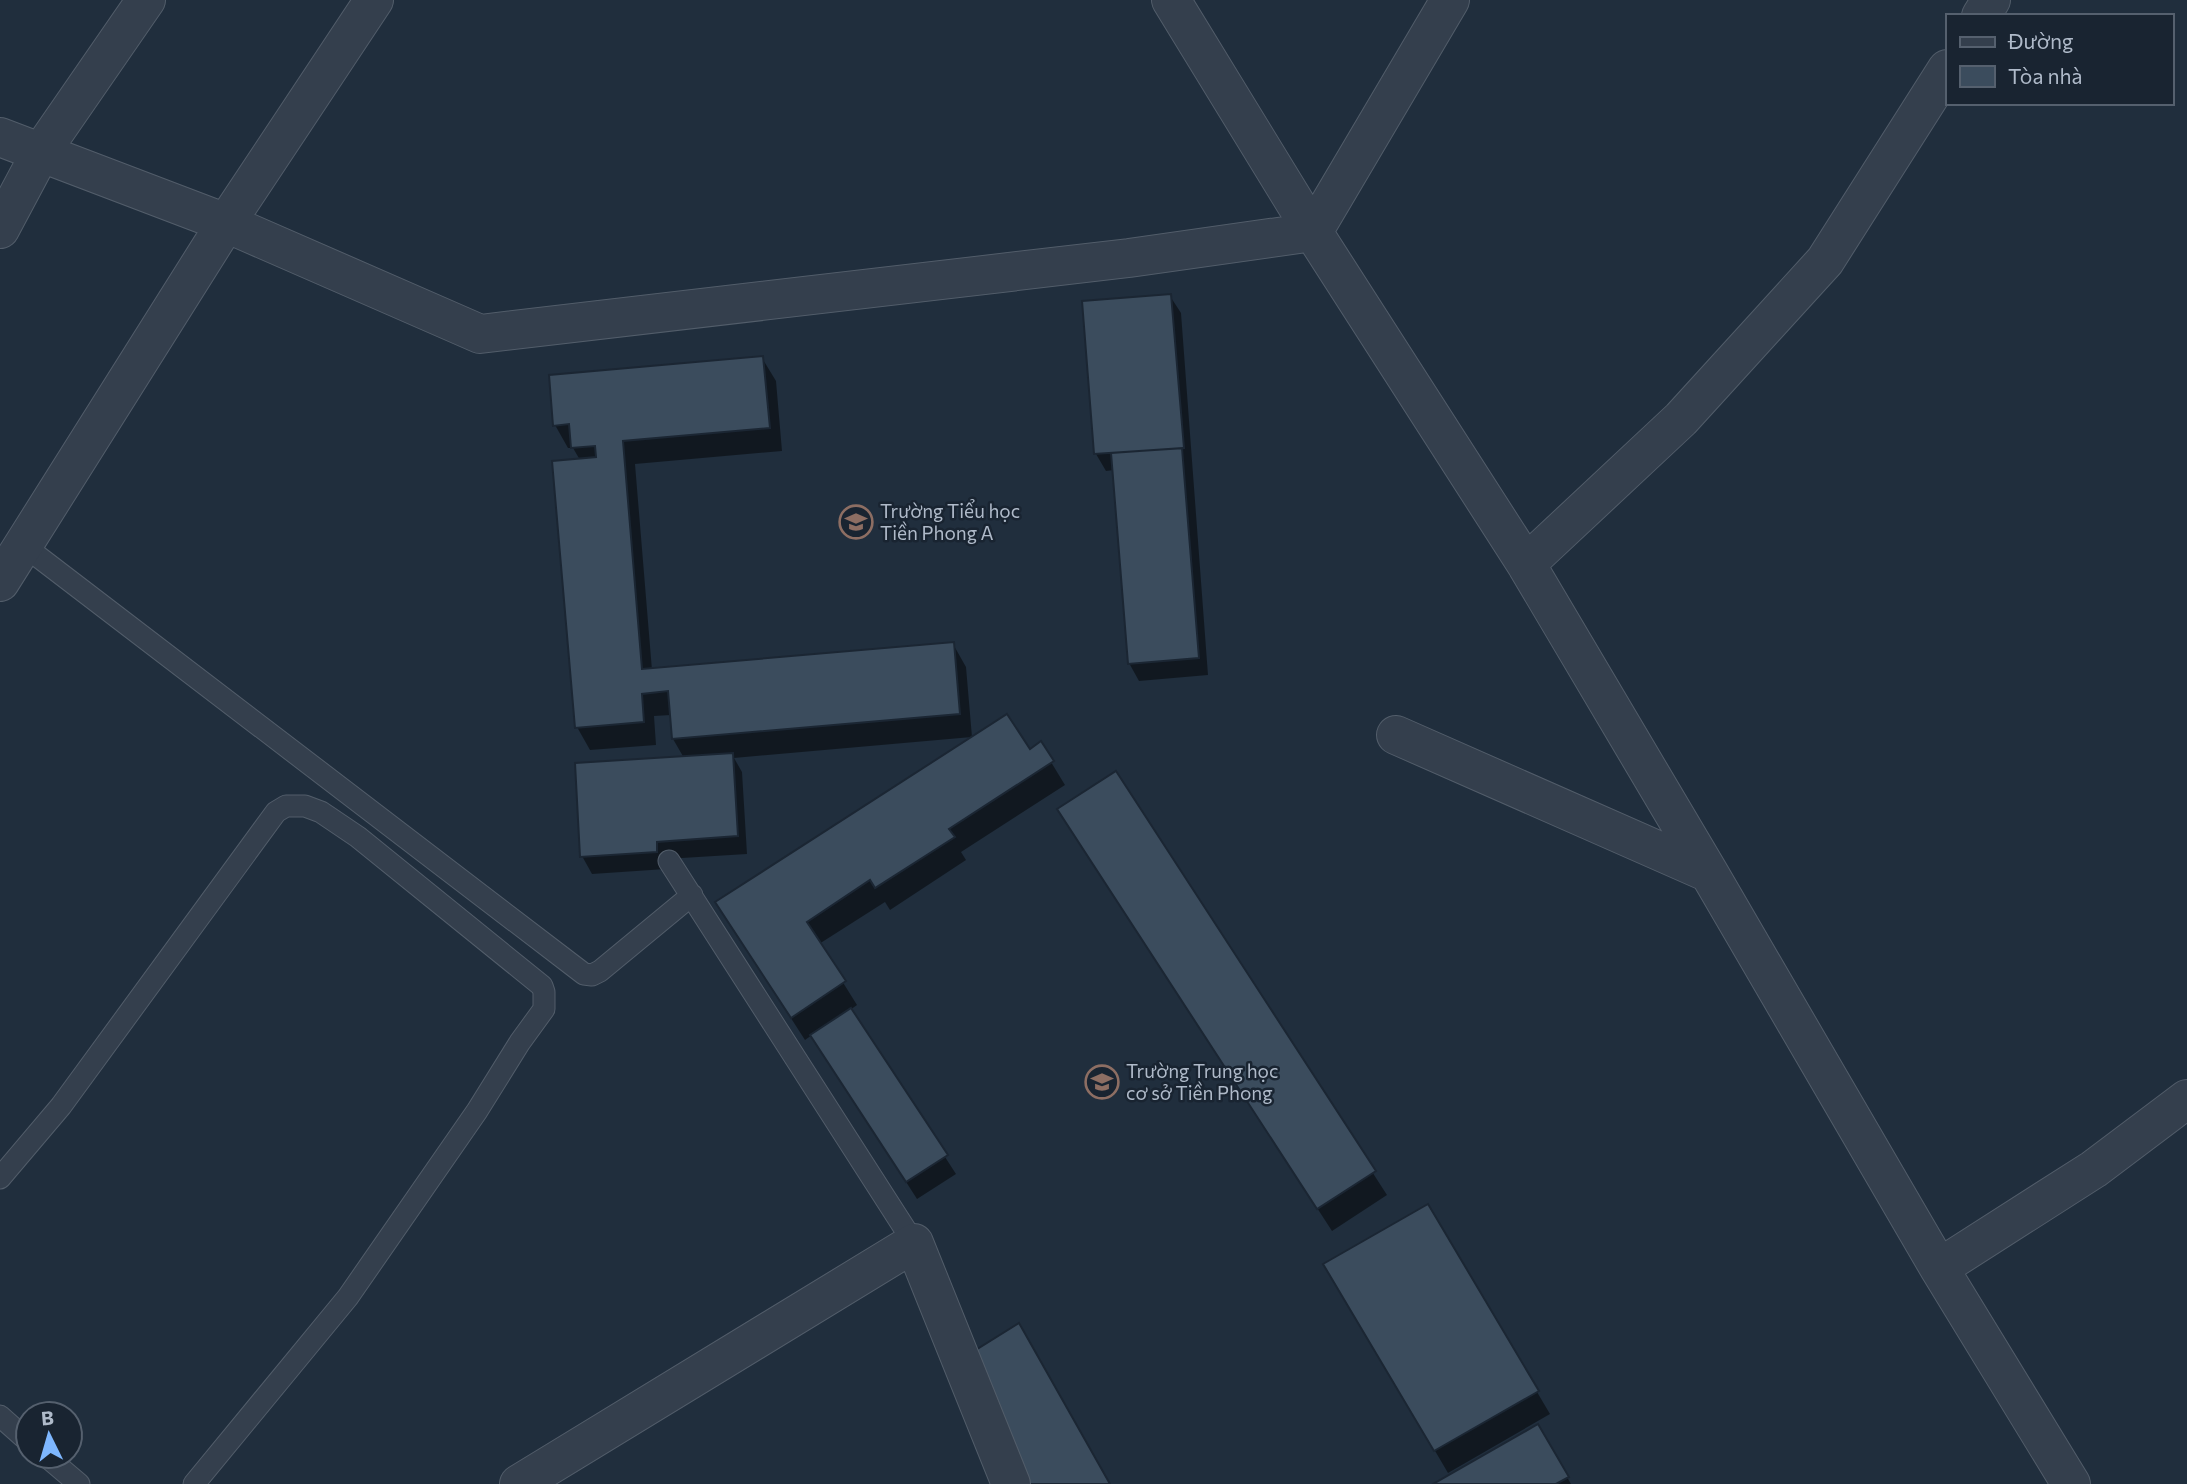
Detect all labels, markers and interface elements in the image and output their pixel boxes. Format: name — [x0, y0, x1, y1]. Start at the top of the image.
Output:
legend — [1946, 14, 2173, 105]
text: Đường — [2007, 28, 2073, 53]
text: Tòa nhà — [2008, 63, 2082, 88]
place label: Trường Tiểu học Tiền Phong A — [880, 499, 1020, 544]
school or university icon: Trường Tiểu học Tiền Phong A — [837, 503, 875, 541]
place label: Trường Trung học cơ sở Tiền Phong — [1126, 1059, 1278, 1104]
school or university icon: Trường Trung học cơ sở Tiền Phong — [1083, 1063, 1121, 1101]
north arrow — [14, 1400, 84, 1470]
text: B — [40, 1406, 55, 1430]

